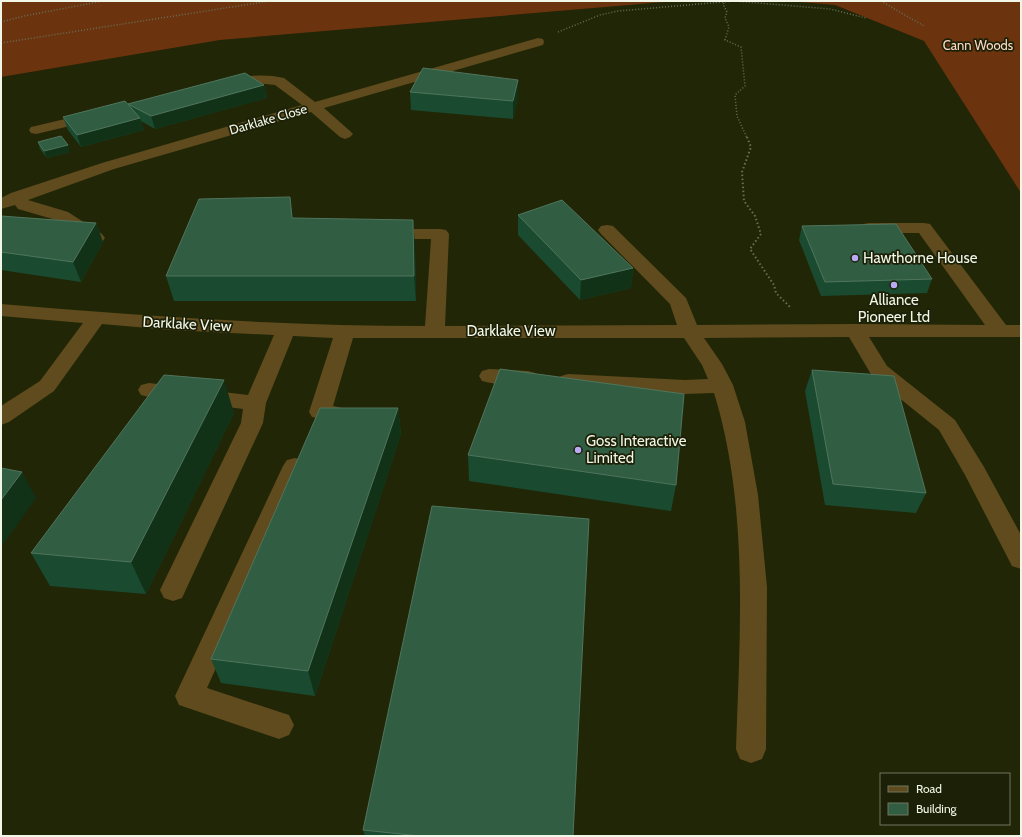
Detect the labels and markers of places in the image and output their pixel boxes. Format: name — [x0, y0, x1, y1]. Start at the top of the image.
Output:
place label: Hawthorne House — [863, 249, 978, 267]
marker: Hawthorne House — [850, 253, 860, 263]
marker: Alliance Pioneer Ltd — [889, 280, 899, 290]
place label: Alliance Pioneer Ltd — [858, 291, 930, 326]
place label: Goss Interactive Limited — [586, 432, 687, 467]
marker: Goss Interactive Limited — [573, 445, 583, 455]

